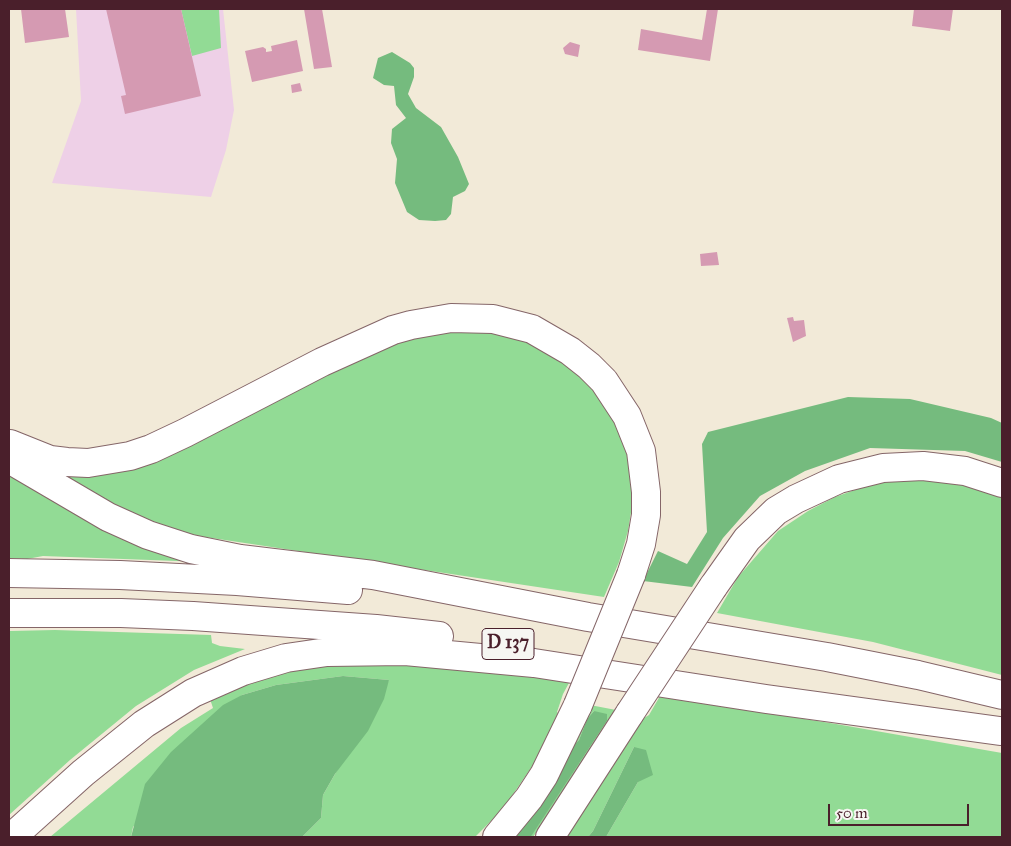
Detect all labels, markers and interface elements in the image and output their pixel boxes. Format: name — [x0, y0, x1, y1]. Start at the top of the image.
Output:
road number: D 137 — [482, 629, 534, 660]
scale bar — [831, 794, 972, 826]
text: 50 m — [836, 804, 868, 822]

